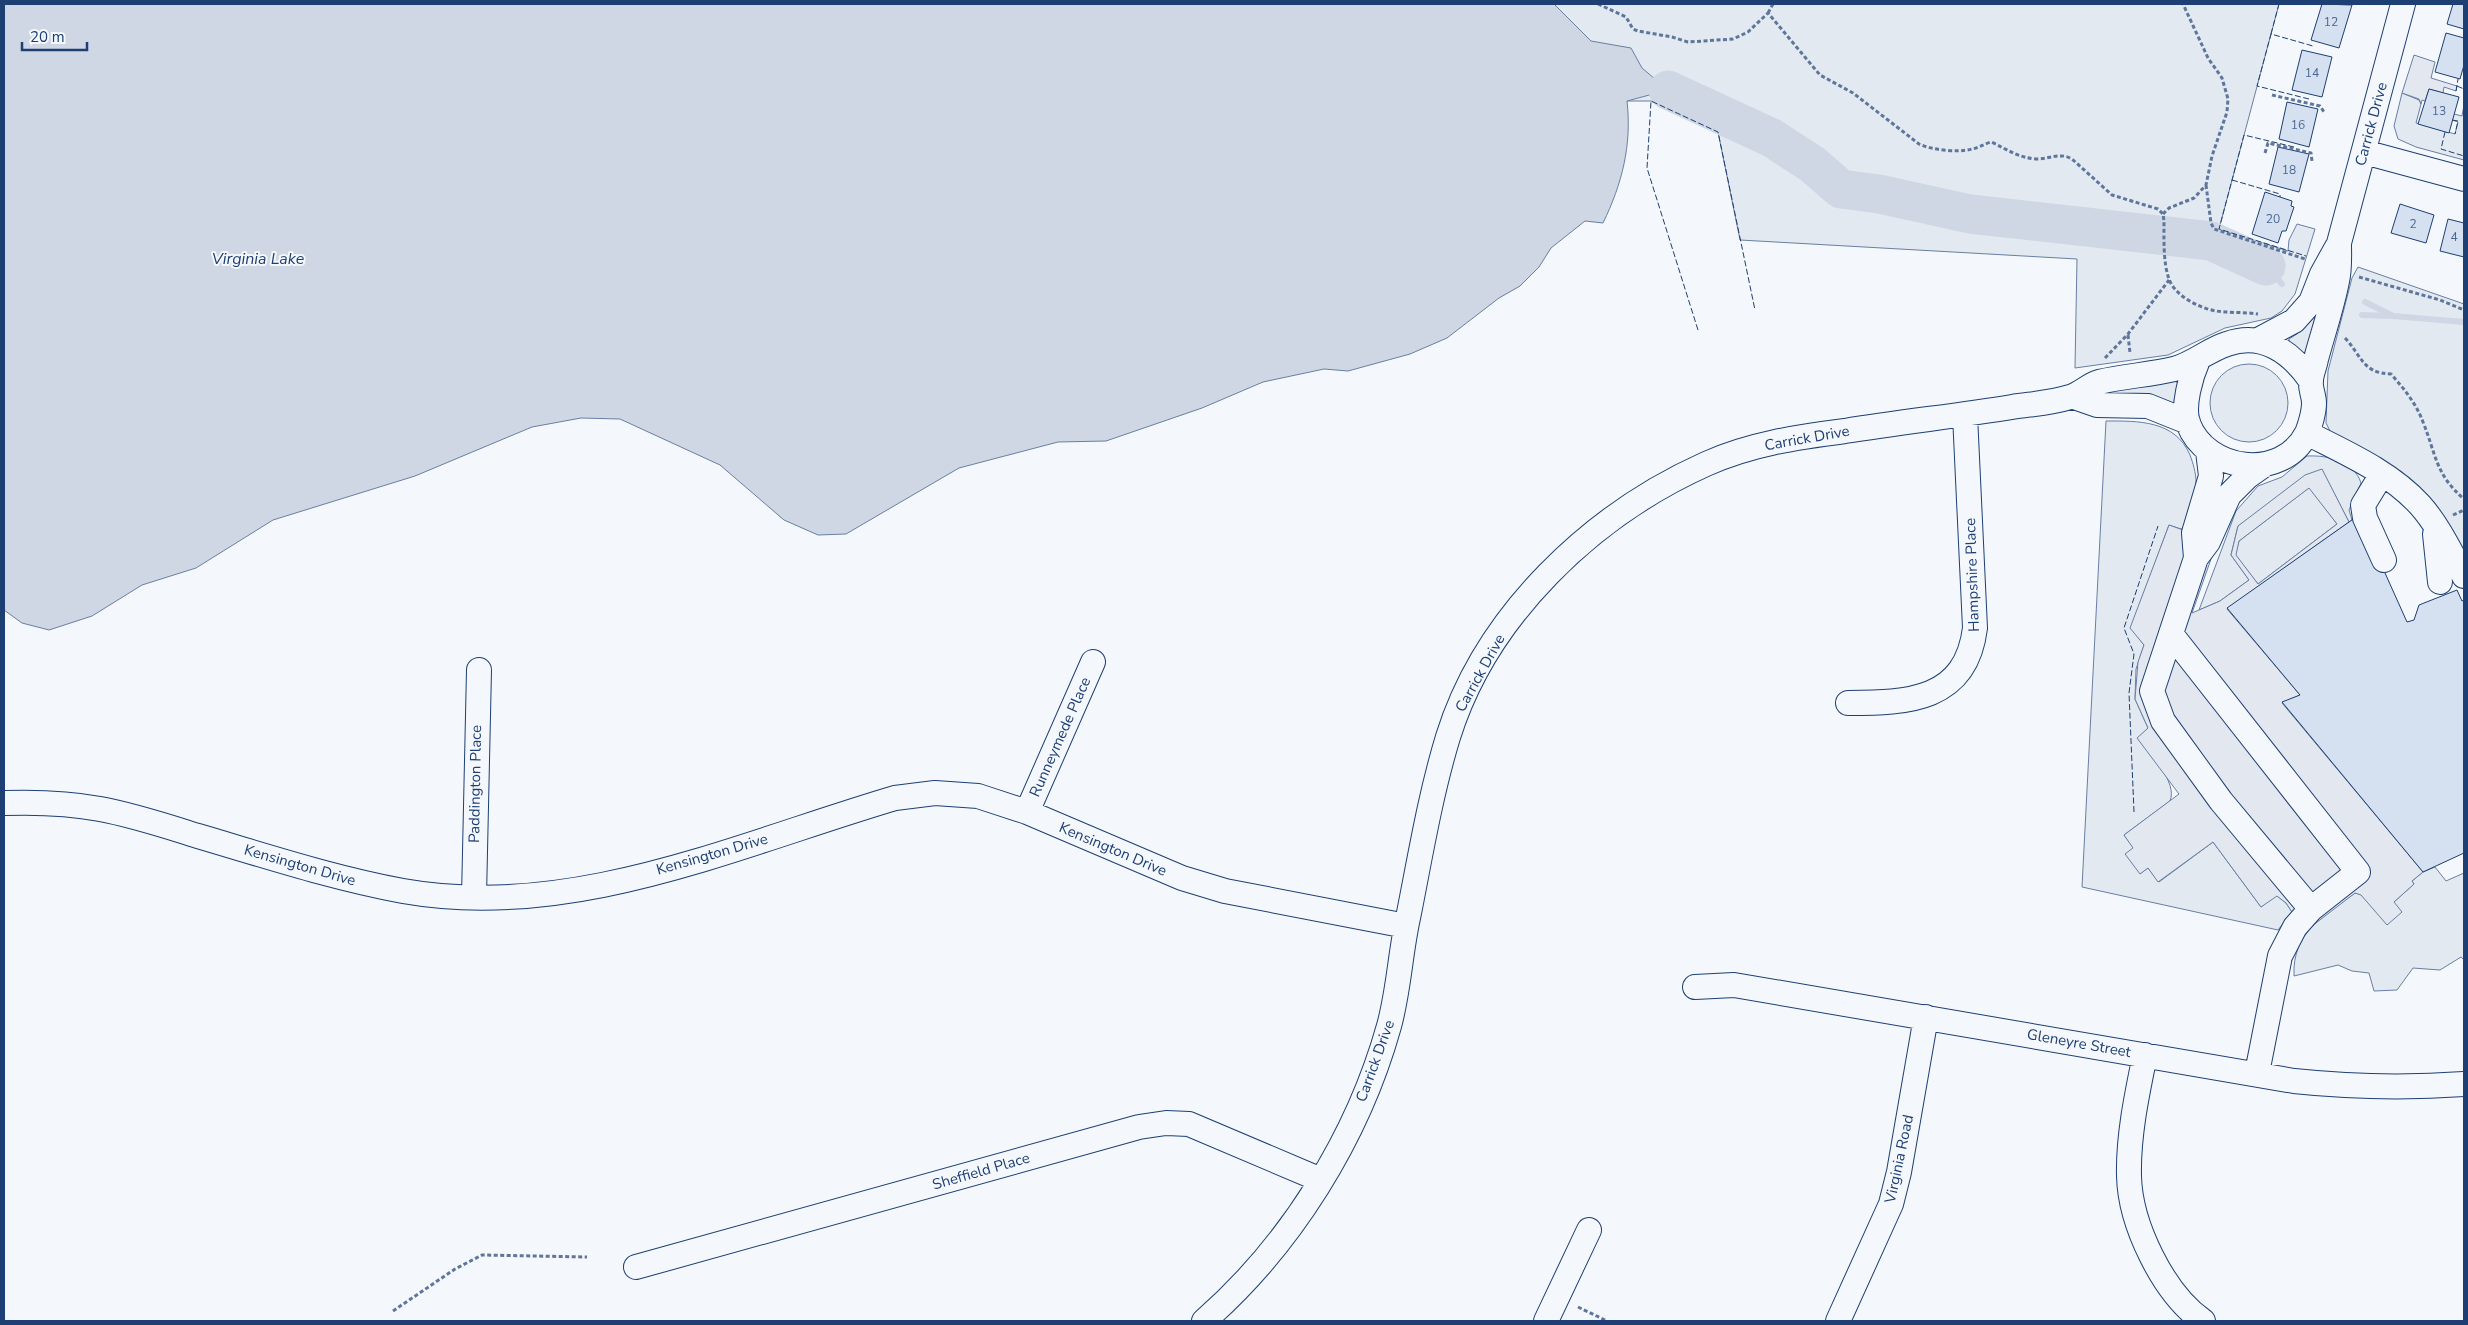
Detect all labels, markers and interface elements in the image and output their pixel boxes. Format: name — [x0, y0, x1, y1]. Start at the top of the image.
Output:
house number: 12 — [2324, 14, 2338, 30]
scale bar — [22, 20, 88, 52]
text: 20 m — [30, 27, 65, 47]
house number: 14 — [2305, 65, 2319, 81]
street label: Carrick Drive — [2350, 80, 2392, 168]
house number: 13 — [2432, 103, 2446, 119]
house number: 16 — [2291, 117, 2305, 133]
house number: 18 — [2282, 162, 2296, 178]
house number: 20 — [2266, 211, 2280, 227]
house number: 2 — [2409, 216, 2417, 232]
house number: 4 — [2450, 229, 2458, 245]
water label: Virginia Lake — [212, 248, 305, 270]
street label: Carrick Drive — [1763, 421, 1851, 455]
street label: Hampshire Place — [1960, 518, 1984, 632]
street label: Carrick Drive — [1450, 631, 1510, 715]
street label: Runneymede Place — [1025, 674, 1095, 800]
street label: Paddington Place — [464, 725, 486, 843]
street label: Kensington Drive — [1056, 817, 1170, 881]
street label: Kensington Drive — [654, 829, 770, 879]
street label: Kensington Drive — [242, 840, 358, 890]
street label: Carrick Drive — [1351, 1017, 1399, 1105]
street label: Gleneyre Street — [2025, 1024, 2133, 1062]
street label: Virginia Road — [1880, 1113, 1918, 1206]
street label: Sheffield Place — [930, 1148, 1032, 1194]

